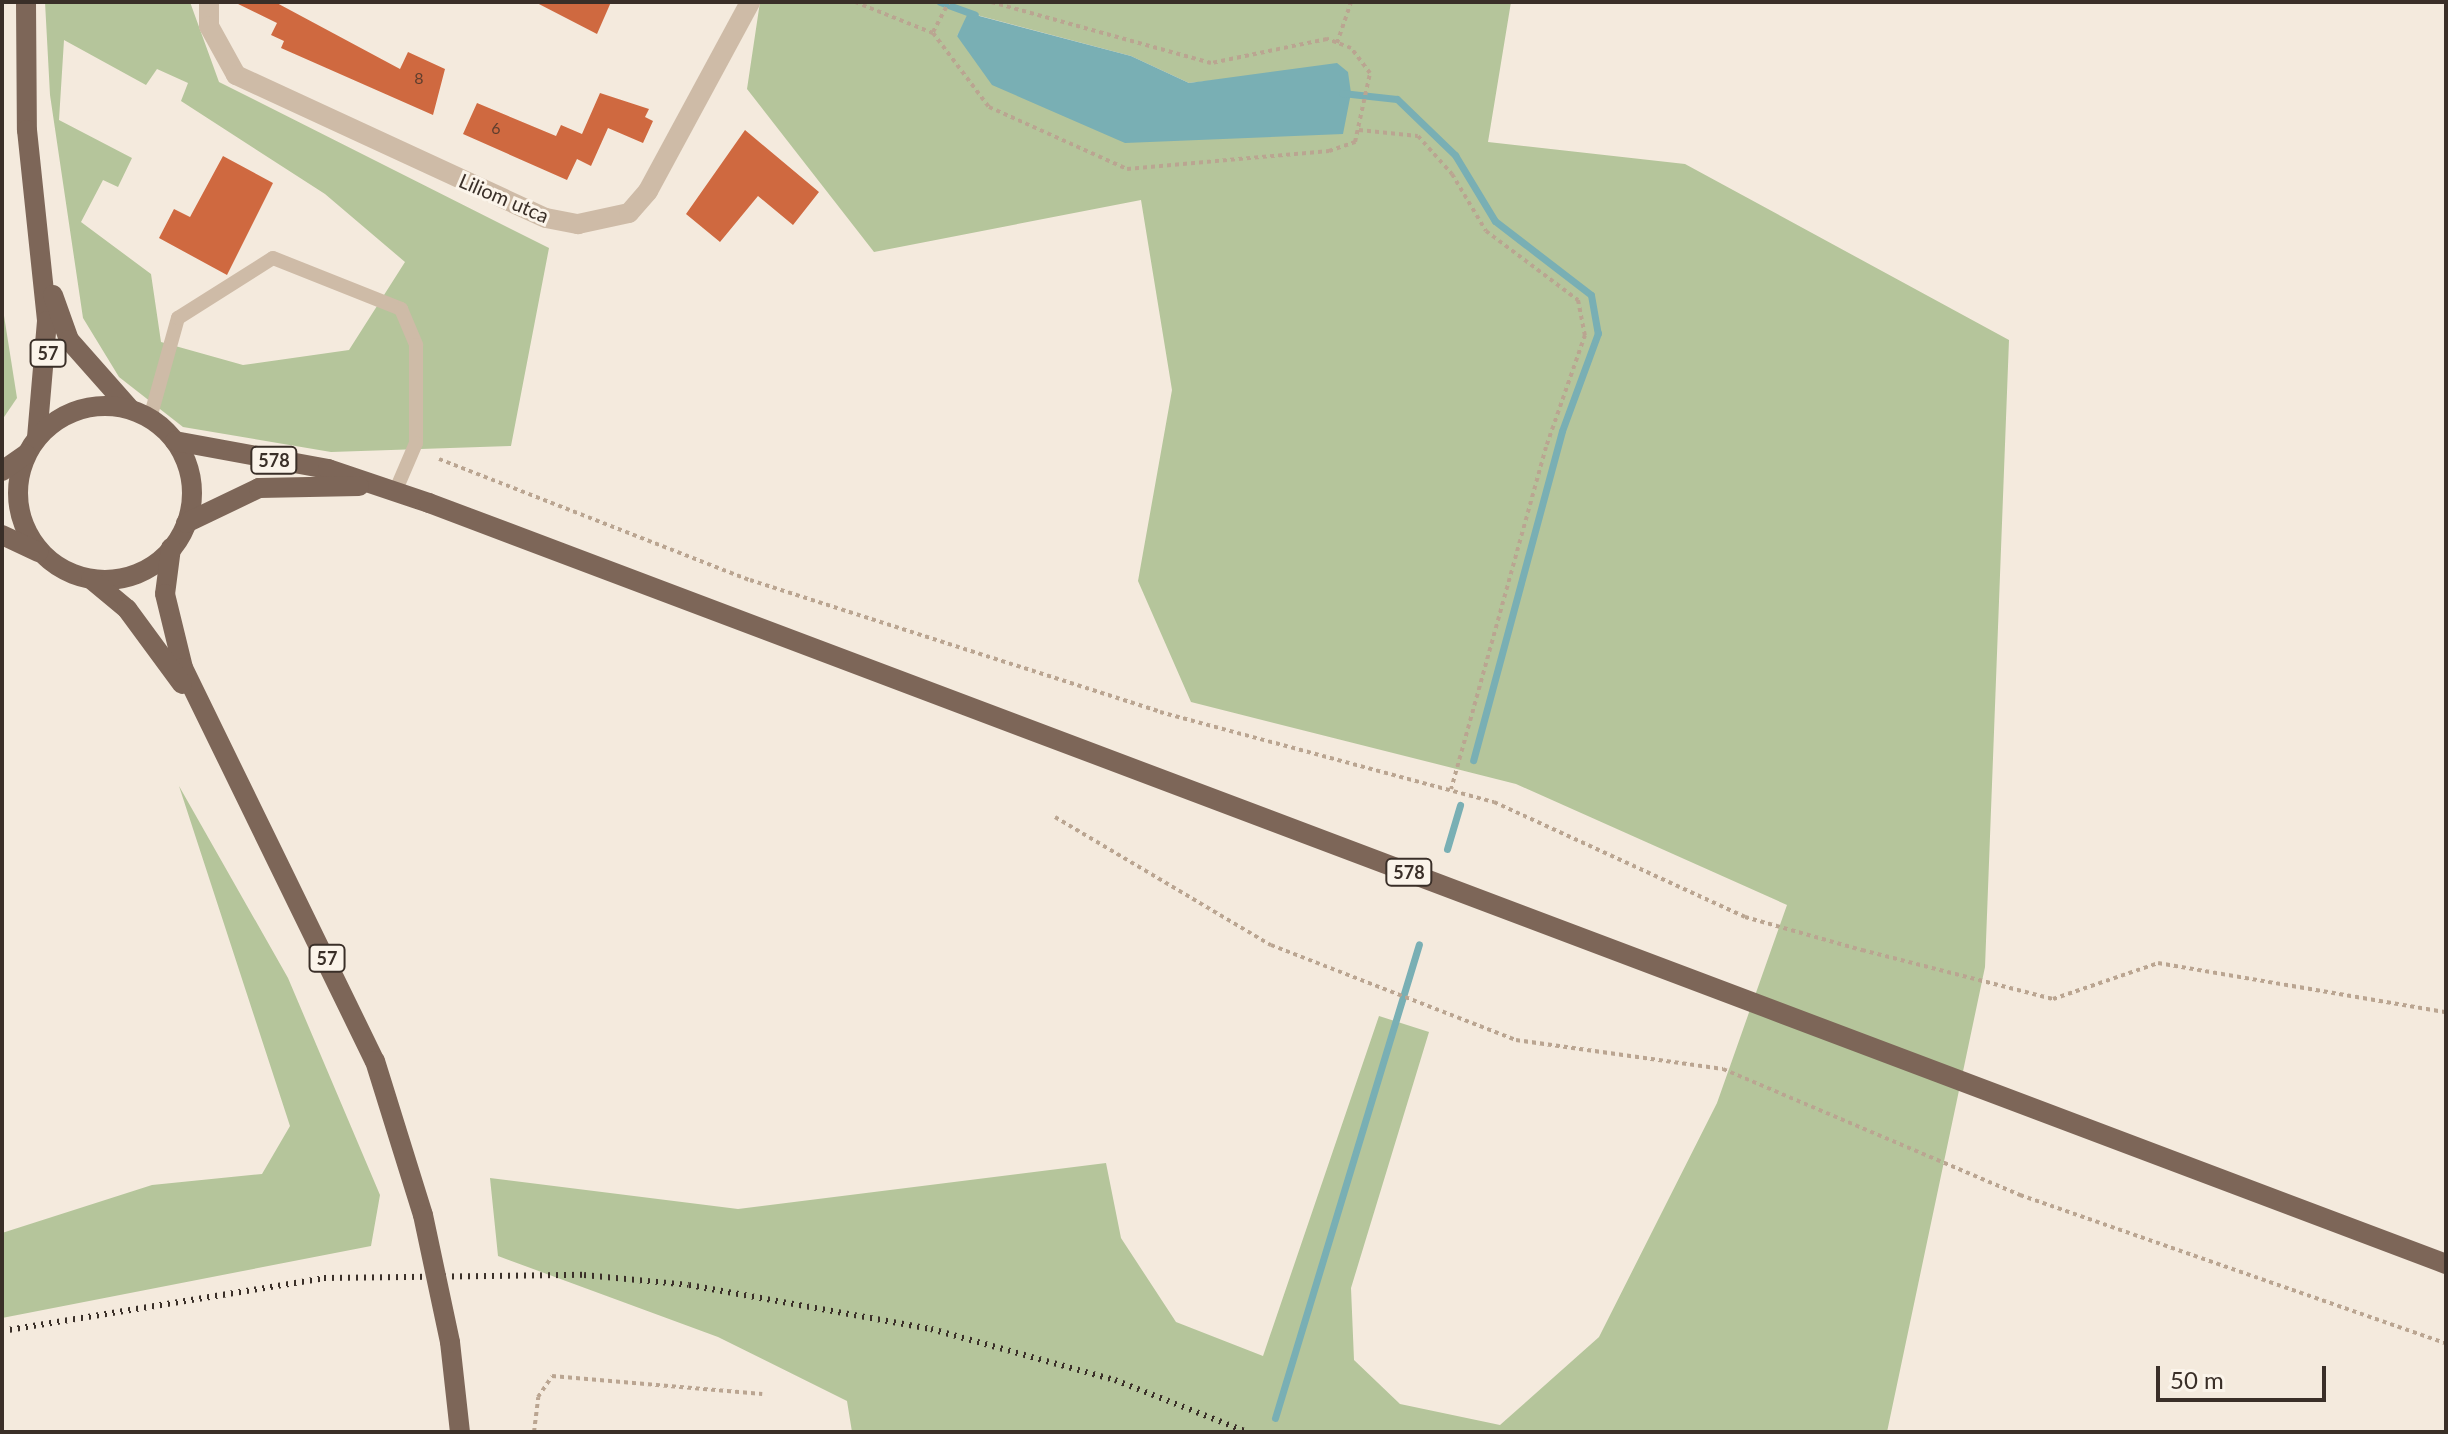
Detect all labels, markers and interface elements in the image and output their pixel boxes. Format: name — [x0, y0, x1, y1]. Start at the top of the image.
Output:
house number: 8 — [414, 68, 424, 88]
house number: 6 — [491, 118, 501, 138]
street label: Liliom utca — [455, 168, 553, 228]
road number: 57 — [28, 339, 68, 367]
road number: 578 — [250, 446, 298, 474]
road number: 578 — [1385, 858, 1433, 886]
road number: 57 — [307, 944, 347, 972]
scale bar — [2160, 1350, 2330, 1400]
text: 50 m — [2170, 1365, 2224, 1394]

